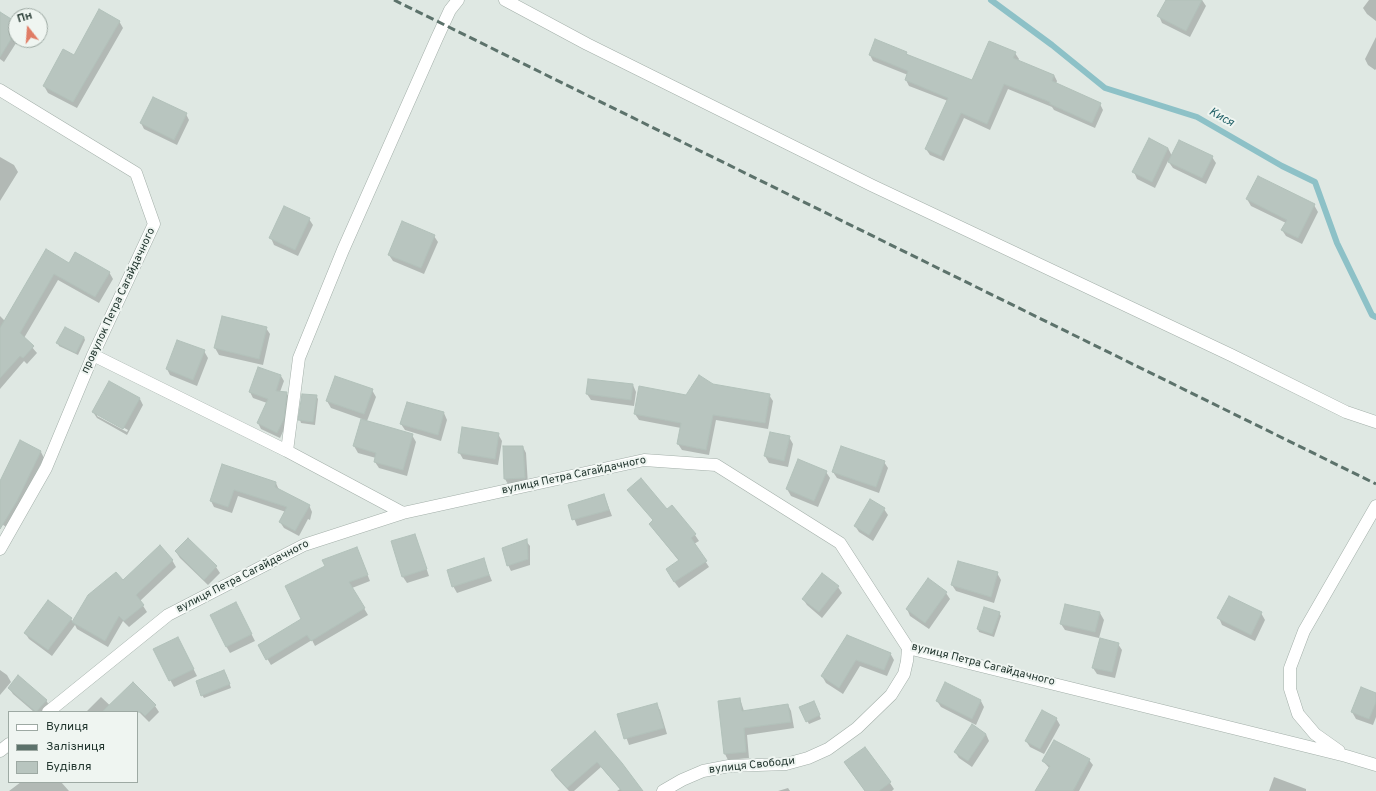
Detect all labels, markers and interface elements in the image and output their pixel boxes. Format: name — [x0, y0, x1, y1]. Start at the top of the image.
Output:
north arrow — [8, 8, 48, 48]
text: Пн — [16, 9, 34, 26]
water label: Кися — [1206, 105, 1236, 131]
street label: провулок Петра Сагайдачного — [79, 226, 159, 376]
street label: вулиця Петра Сагайдачного — [501, 454, 647, 498]
street label: вулиця Петра Сагайдачного — [174, 538, 312, 616]
street label: вулиця Петра Сагайдачного — [910, 641, 1056, 689]
legend — [8, 711, 138, 783]
text: Вулиця — [46, 719, 88, 735]
text: Залізниця — [46, 739, 105, 755]
street label: вулиця Свободи — [708, 755, 796, 777]
text: Будівля — [46, 759, 92, 775]

